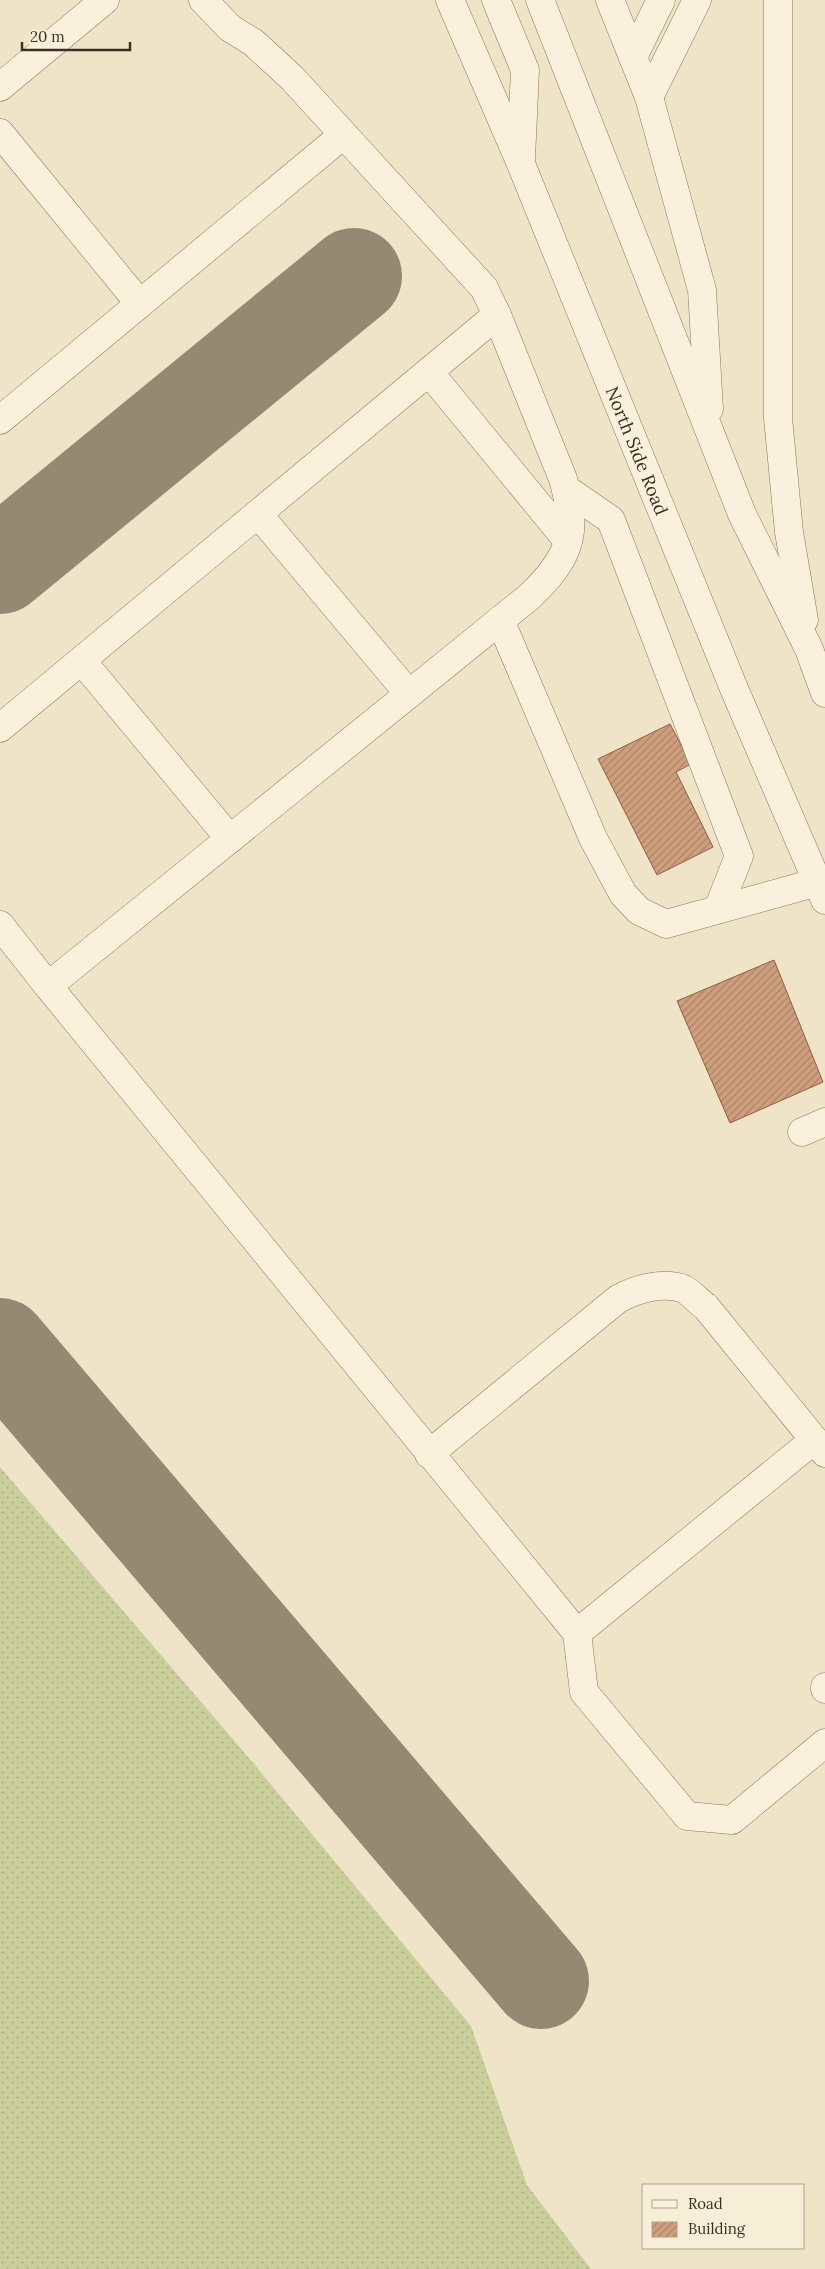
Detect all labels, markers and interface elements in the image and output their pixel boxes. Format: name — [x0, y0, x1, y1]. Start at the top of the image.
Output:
scale bar — [22, 20, 130, 52]
text: 20 m — [30, 27, 65, 46]
street label: North Side Road — [601, 383, 674, 518]
legend — [642, 2184, 805, 2249]
text: Road — [688, 2194, 723, 2213]
text: Building — [688, 2219, 746, 2238]

